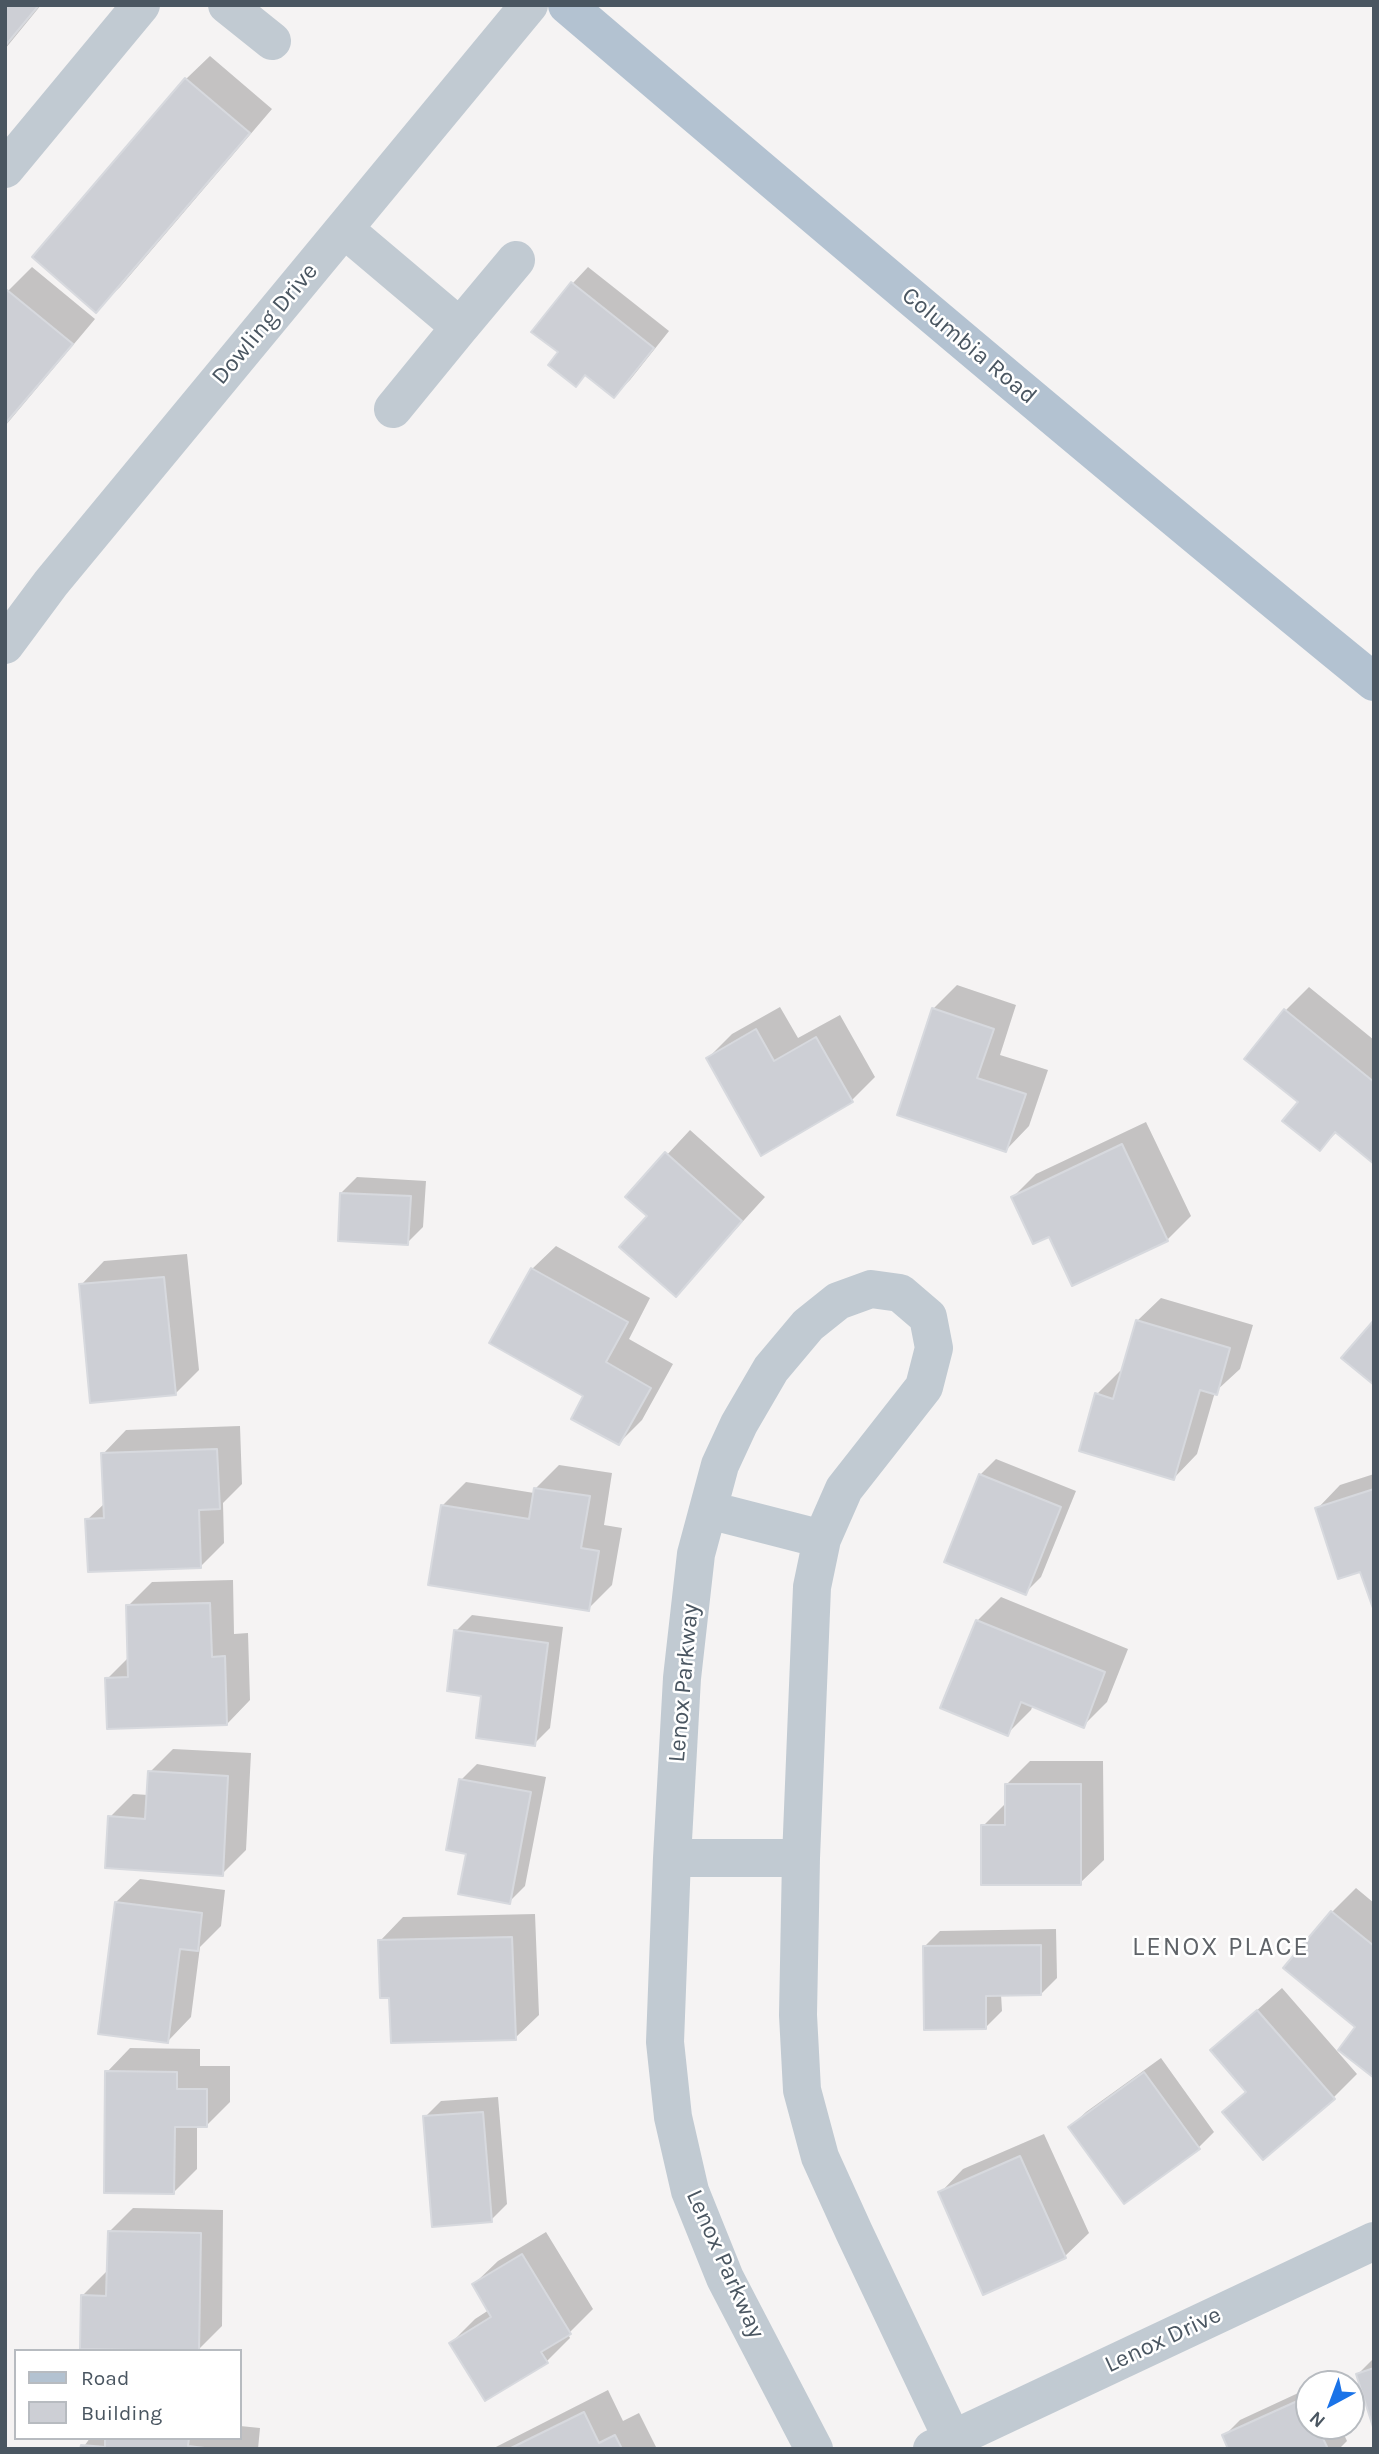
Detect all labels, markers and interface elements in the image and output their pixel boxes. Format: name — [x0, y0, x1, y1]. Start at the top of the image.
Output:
street label: Dowling Drive — [206, 257, 324, 391]
street label: Columbia Road — [896, 281, 1042, 411]
street label: Lenox Parkway — [663, 1602, 705, 1764]
district label: LENOX PLACE — [1133, 1932, 1309, 1964]
street label: Lenox Parkway — [679, 2185, 771, 2343]
street label: Lenox Drive — [1100, 2300, 1226, 2380]
legend — [14, 2349, 242, 2440]
text: Road — [81, 2366, 129, 2390]
north arrow — [1295, 2370, 1365, 2440]
text: Building — [81, 2401, 162, 2425]
text: N — [1305, 2407, 1330, 2432]

